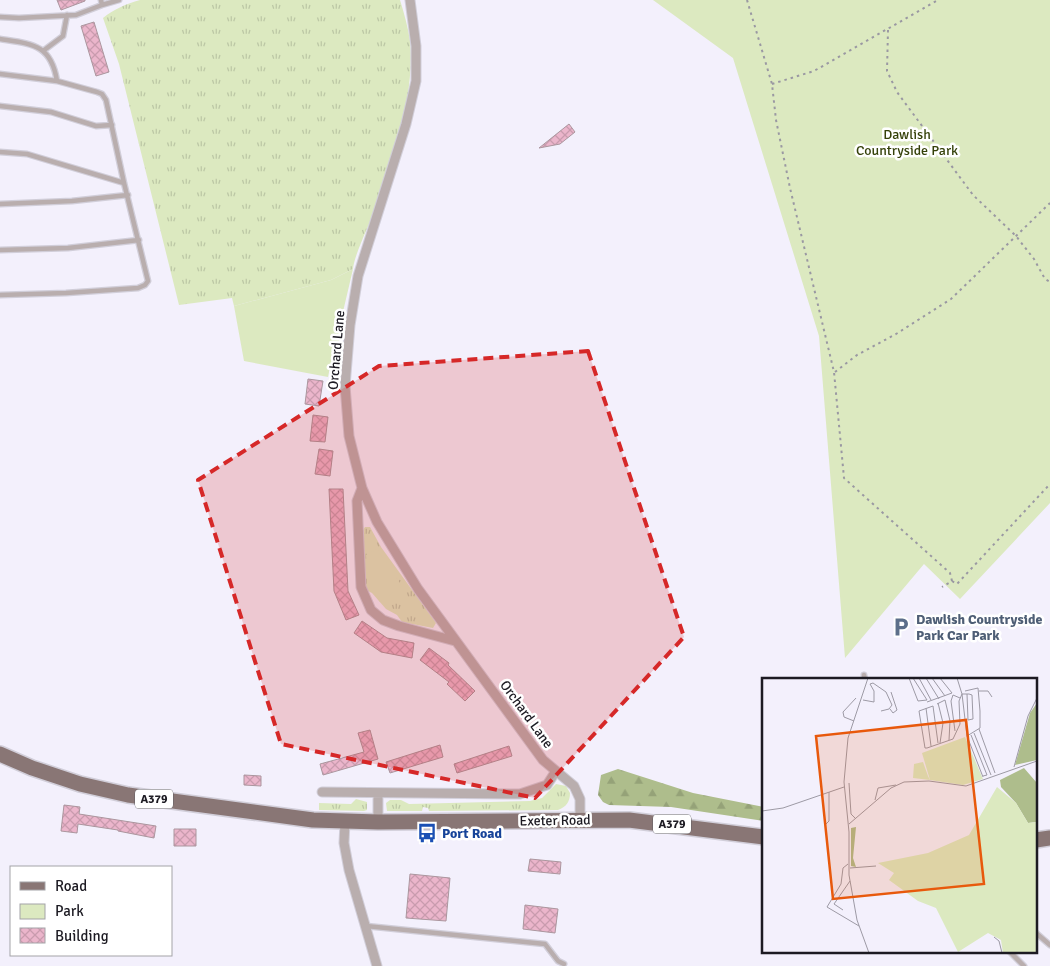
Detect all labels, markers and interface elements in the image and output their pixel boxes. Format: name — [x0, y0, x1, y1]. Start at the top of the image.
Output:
park label: Dawlish Countryside Park — [856, 126, 958, 159]
street label: Orchard Lane — [325, 310, 348, 391]
place label: Dawlish Countryside Park Car Park — [916, 611, 1042, 644]
parking icon: Dawlish Countryside Park Car Park — [890, 616, 912, 638]
street label: Orchard Lane — [496, 677, 557, 752]
inset map — [762, 678, 1038, 954]
road number: A379 — [135, 790, 173, 809]
street label: Exeter Road — [519, 811, 591, 830]
road number: A379 — [653, 814, 691, 834]
bus stop icon: Port Road — [416, 822, 438, 844]
place label: Port Road — [442, 825, 502, 842]
legend — [10, 866, 172, 956]
text: Road — [55, 877, 87, 895]
text: Park — [55, 902, 84, 920]
text: Building — [55, 927, 109, 945]

